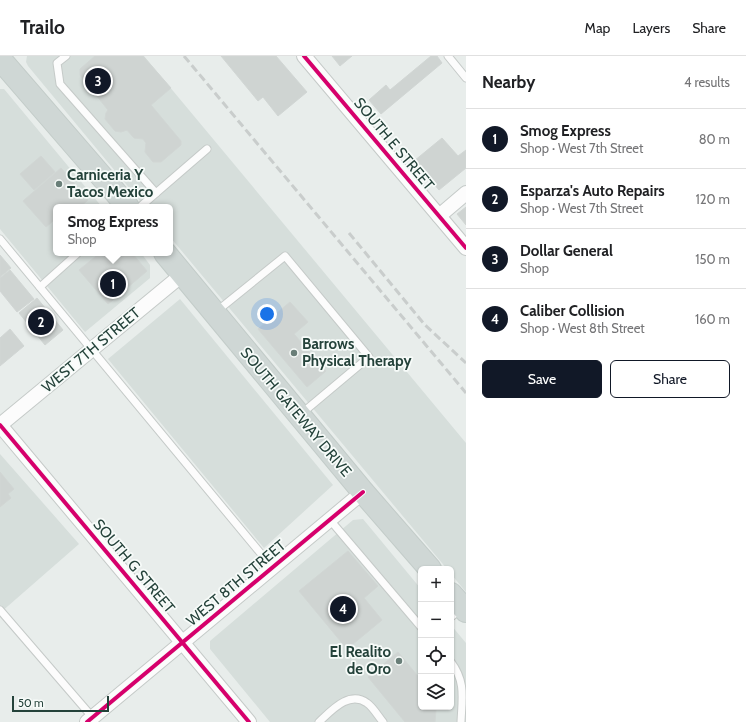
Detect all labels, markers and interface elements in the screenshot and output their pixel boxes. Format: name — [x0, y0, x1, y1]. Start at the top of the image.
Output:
text: Trailo — [20, 16, 65, 39]
text: Map — [585, 19, 610, 37]
text: Layers — [632, 19, 670, 37]
text: Share — [692, 19, 726, 37]
pin: 3 — [85, 66, 111, 96]
text: Nearby — [482, 72, 535, 92]
text: 4 results — [684, 74, 730, 90]
street label: SOUTH E STREET — [350, 94, 438, 194]
text: Smog Express — [520, 122, 611, 140]
text: 1 — [493, 131, 497, 147]
text: 80 m — [699, 131, 730, 147]
text: Shop · West 7th Street — [520, 140, 643, 156]
place label: Carniceria Y Tacos Mexico — [67, 166, 154, 201]
marker: Carniceria Y Tacos Mexico — [54, 179, 64, 189]
text: Esparza's Auto Repairs — [520, 182, 665, 200]
text: 2 — [492, 191, 498, 207]
text: 120 m — [696, 191, 730, 207]
text: Shop · West 7th Street — [520, 200, 643, 216]
popup — [53, 204, 173, 256]
text: Smog Express — [68, 213, 158, 231]
text: Shop — [68, 231, 97, 247]
text: Dollar General — [520, 242, 613, 260]
text: 3 — [491, 251, 499, 267]
text: 150 m — [695, 251, 730, 267]
text: Shop — [520, 260, 549, 276]
pin: 1 — [100, 269, 126, 299]
text: Caliber Collision — [520, 302, 625, 320]
street label: WEST 7TH STREET — [38, 304, 144, 396]
your location — [257, 304, 277, 324]
pin: 2 — [28, 307, 54, 337]
text: 4 — [491, 311, 499, 327]
text: 160 m — [695, 311, 730, 327]
text: Shop · West 8th Street — [520, 320, 645, 336]
place label: Barrows Physical Therapy — [302, 335, 412, 370]
street label: SOUTH GATEWAY DRIVE — [237, 344, 355, 480]
marker: Barrows Physical Therapy — [289, 348, 299, 358]
button: Save — [482, 360, 602, 398]
button: Share — [610, 360, 730, 398]
street label: SOUTH G STREET — [90, 515, 179, 617]
street label: WEST 8TH STREET — [183, 536, 289, 630]
map controls — [418, 566, 454, 710]
button: + — [418, 566, 454, 602]
pin: 4 — [330, 594, 356, 624]
button: − — [418, 602, 454, 638]
button: locate — [418, 638, 454, 674]
place label: El Realito de Oro — [330, 643, 391, 678]
marker: El Realito de Oro — [394, 656, 404, 666]
button: layers — [418, 674, 454, 710]
scale bar — [12, 694, 109, 713]
text: 50 m — [18, 696, 44, 710]

